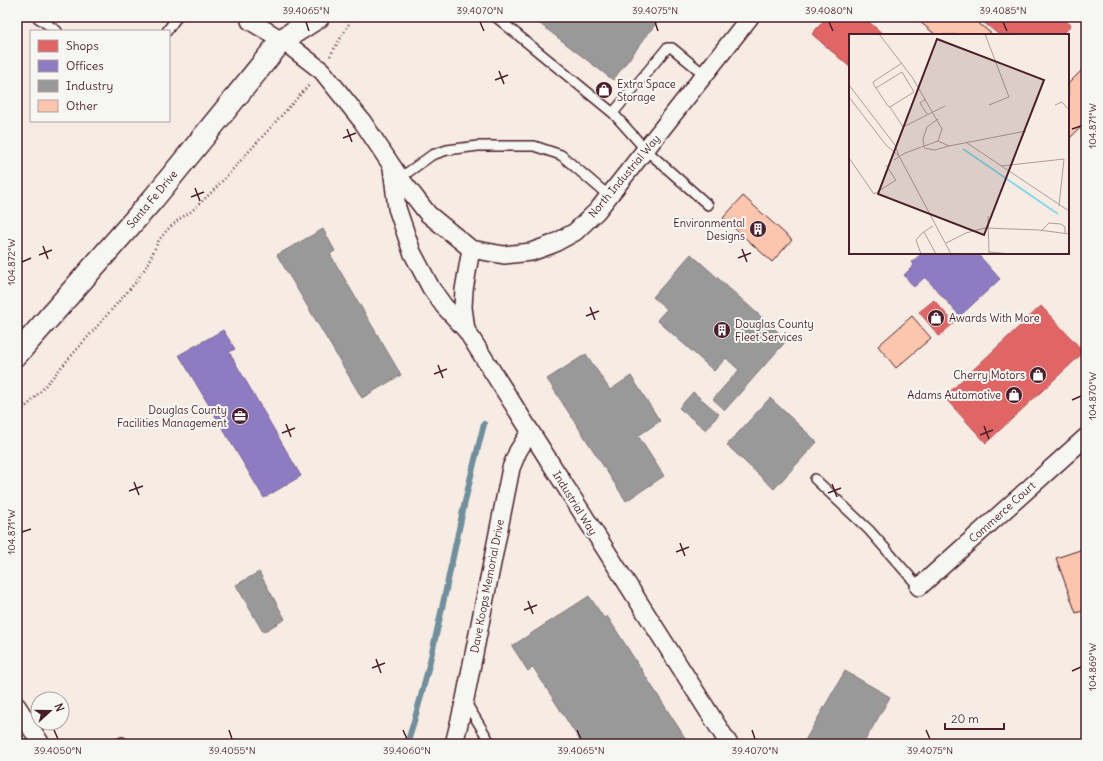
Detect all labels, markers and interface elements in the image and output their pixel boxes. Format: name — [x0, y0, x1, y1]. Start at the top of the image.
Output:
text: 39.4065°N — [282, 4, 330, 17]
text: 39.4070°N — [456, 4, 504, 17]
text: 39.4075°N — [632, 4, 678, 17]
text: 39.4080°N — [805, 4, 853, 17]
text: 39.4085°N — [979, 4, 1027, 17]
legend — [30, 30, 170, 122]
inset map — [849, 34, 1069, 254]
text: Shops — [66, 38, 99, 53]
text: Offices — [66, 58, 104, 73]
place label: Extra Space Storage — [617, 77, 676, 104]
text: Industry — [66, 78, 113, 93]
shop icon: Extra Space Storage — [594, 80, 614, 100]
text: Other — [66, 98, 98, 113]
text: 104.871°W — [1086, 103, 1099, 149]
street label: North Industrial Way — [585, 132, 663, 220]
street label: Santa Fe Drive — [124, 167, 180, 231]
place label: Environmental Designs — [673, 216, 745, 243]
building icon: Environmental Designs — [748, 219, 768, 239]
text: 104.872°W — [5, 239, 18, 285]
shop icon: Awards With More — [926, 308, 946, 328]
place label: Awards With More — [949, 311, 1040, 325]
place label: Douglas County Fleet Services — [735, 317, 814, 344]
building icon: Douglas County Fleet Services — [712, 320, 732, 340]
shop icon: Cherry Motors — [1028, 365, 1048, 385]
place label: Cherry Motors — [953, 368, 1025, 382]
text: 104.870°W — [1086, 372, 1099, 420]
shop icon: Adams Automotive — [1004, 385, 1024, 405]
place label: Adams Automotive — [907, 388, 1001, 402]
place label: Douglas County Facilities Management — [117, 403, 227, 430]
office icon: Douglas County Facilities Management — [230, 406, 250, 426]
street label: Industrial Way — [550, 468, 600, 538]
street label: Commerce Court — [966, 478, 1038, 546]
text: 104.871°W — [5, 509, 18, 555]
street label: Dave Koops Memorial Drive — [467, 518, 507, 654]
text: 104.869°W — [1086, 643, 1099, 691]
north arrow — [30, 691, 70, 731]
text: N — [51, 701, 67, 713]
scale bar — [945, 705, 1004, 731]
text: 20 m — [951, 711, 979, 726]
text: 39.4050°N — [34, 744, 82, 757]
text: 39.4055°N — [208, 744, 256, 757]
text: 39.4060°N — [383, 744, 431, 757]
text: 39.4065°N — [557, 744, 605, 757]
text: 39.4070°N — [731, 744, 779, 757]
text: 39.4075°N — [907, 744, 953, 757]

